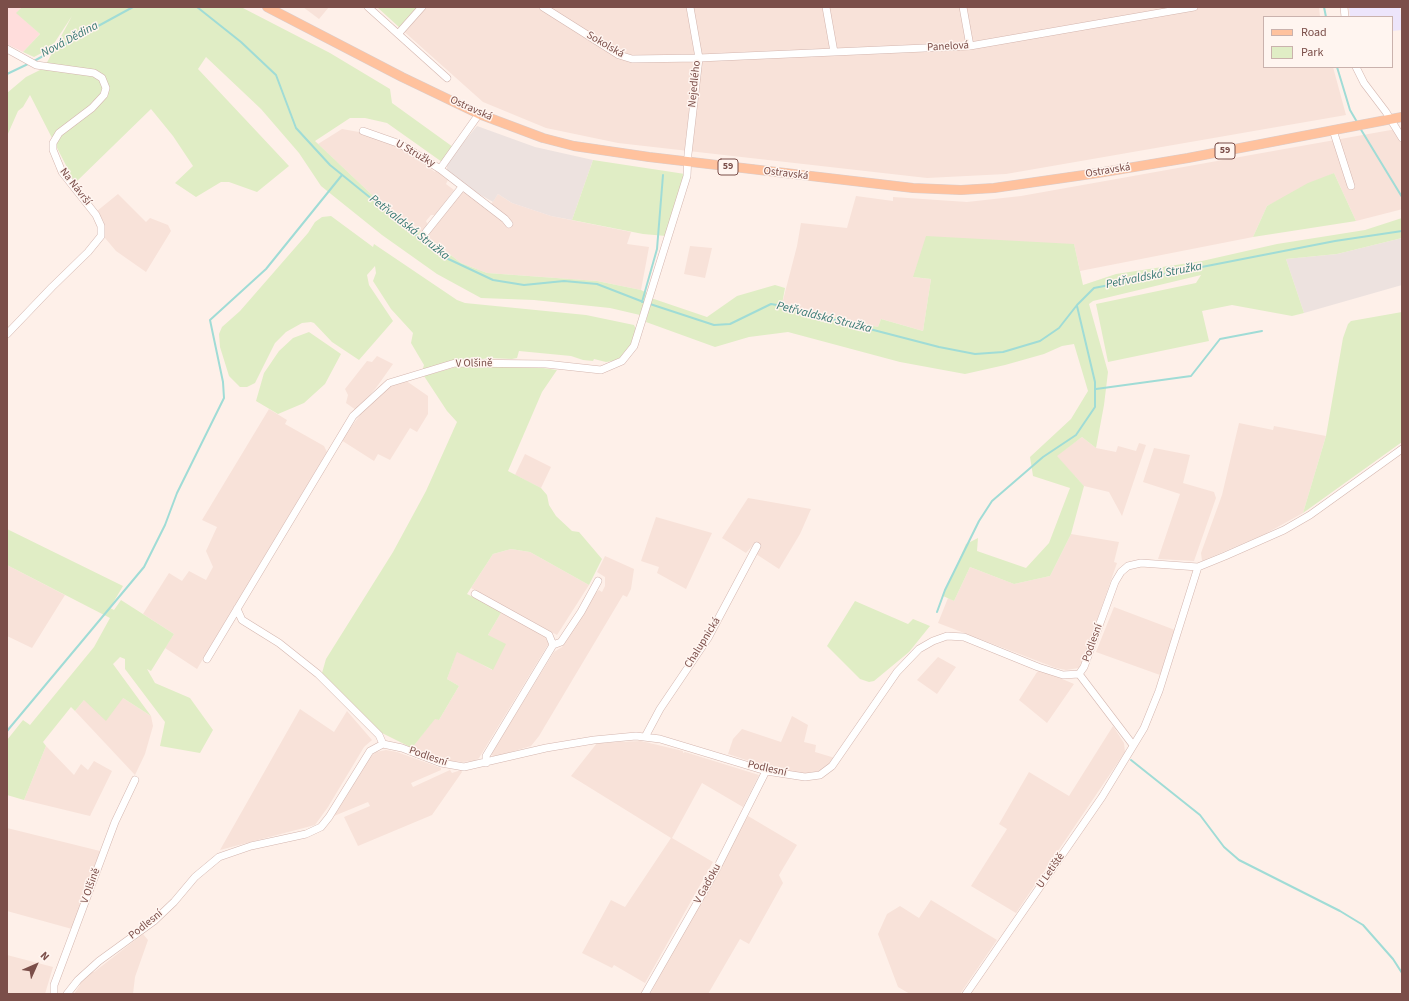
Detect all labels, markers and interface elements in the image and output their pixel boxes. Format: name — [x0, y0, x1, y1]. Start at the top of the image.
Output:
legend — [1263, 16, 1393, 68]
water label: Nová Dědina — [39, 19, 101, 61]
text: Road — [1301, 24, 1327, 41]
street label: Sokolská — [584, 29, 626, 61]
street label: Panelová — [927, 39, 969, 55]
text: Park — [1301, 44, 1323, 61]
street label: Nejedlého — [686, 60, 704, 108]
street label: Ostravská — [448, 94, 494, 124]
street label: U Stružky — [393, 137, 437, 171]
road number: 59 — [1215, 143, 1235, 159]
road number: 59 — [718, 159, 738, 175]
street label: Ostravská — [1085, 161, 1131, 181]
street label: Ostravská — [763, 165, 809, 183]
street label: Na Návrší — [56, 166, 94, 208]
water label: Petřvaldská Stružka — [366, 192, 452, 264]
water label: Petřvaldská Stružka — [1105, 260, 1203, 292]
water label: Petřvaldská Stružka — [775, 299, 873, 337]
street label: V Olšině — [456, 357, 492, 371]
street label: Chalupnická — [682, 615, 724, 671]
street label: Podlesní — [1080, 622, 1106, 664]
street label: Podlesní — [407, 744, 449, 770]
street label: Podlesní — [746, 758, 788, 780]
street label: U Letiště — [1034, 851, 1068, 891]
street label: V Gaďoku — [692, 862, 724, 906]
street label: V Olšině — [79, 866, 103, 906]
street label: Podlesní — [126, 907, 166, 943]
north arrow — [16, 945, 56, 985]
text: N — [37, 948, 53, 964]

